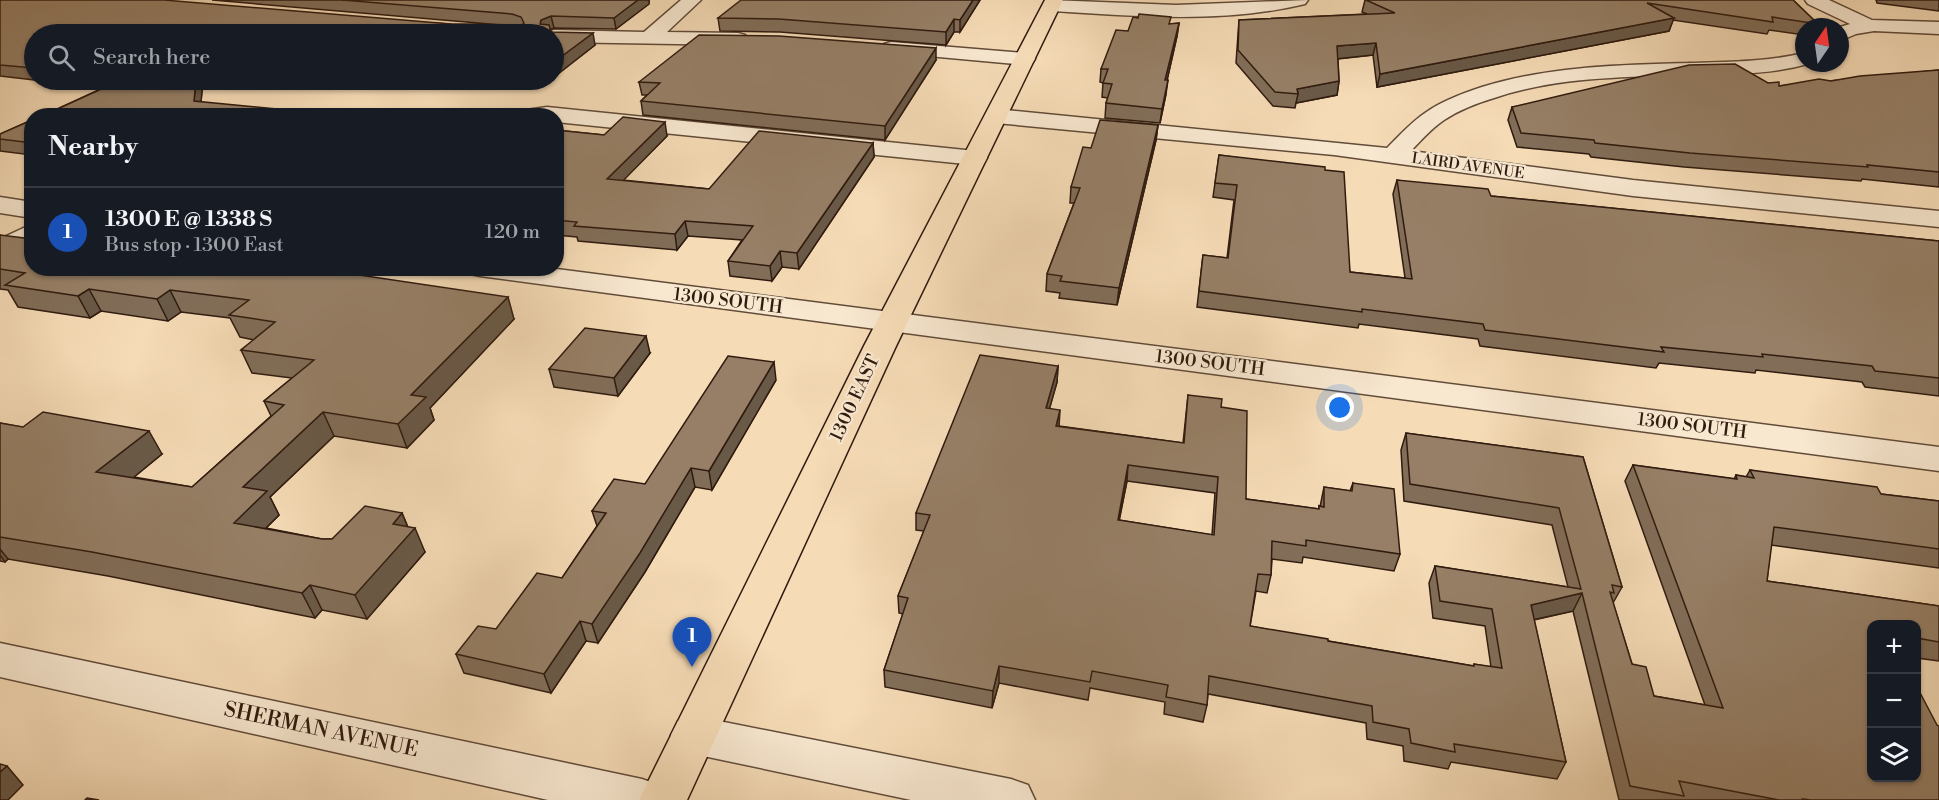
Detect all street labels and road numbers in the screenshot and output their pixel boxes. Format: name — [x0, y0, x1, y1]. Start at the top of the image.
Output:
street label: LAIRD AVENUE — [1410, 149, 1526, 183]
street label: 1300 SOUTH — [672, 283, 785, 319]
street label: 1300 SOUTH — [1154, 345, 1267, 381]
street label: 1300 EAST — [825, 351, 885, 445]
street label: 1300 SOUTH — [1636, 408, 1749, 444]
street label: SHERMAN AVENUE — [221, 697, 421, 763]

